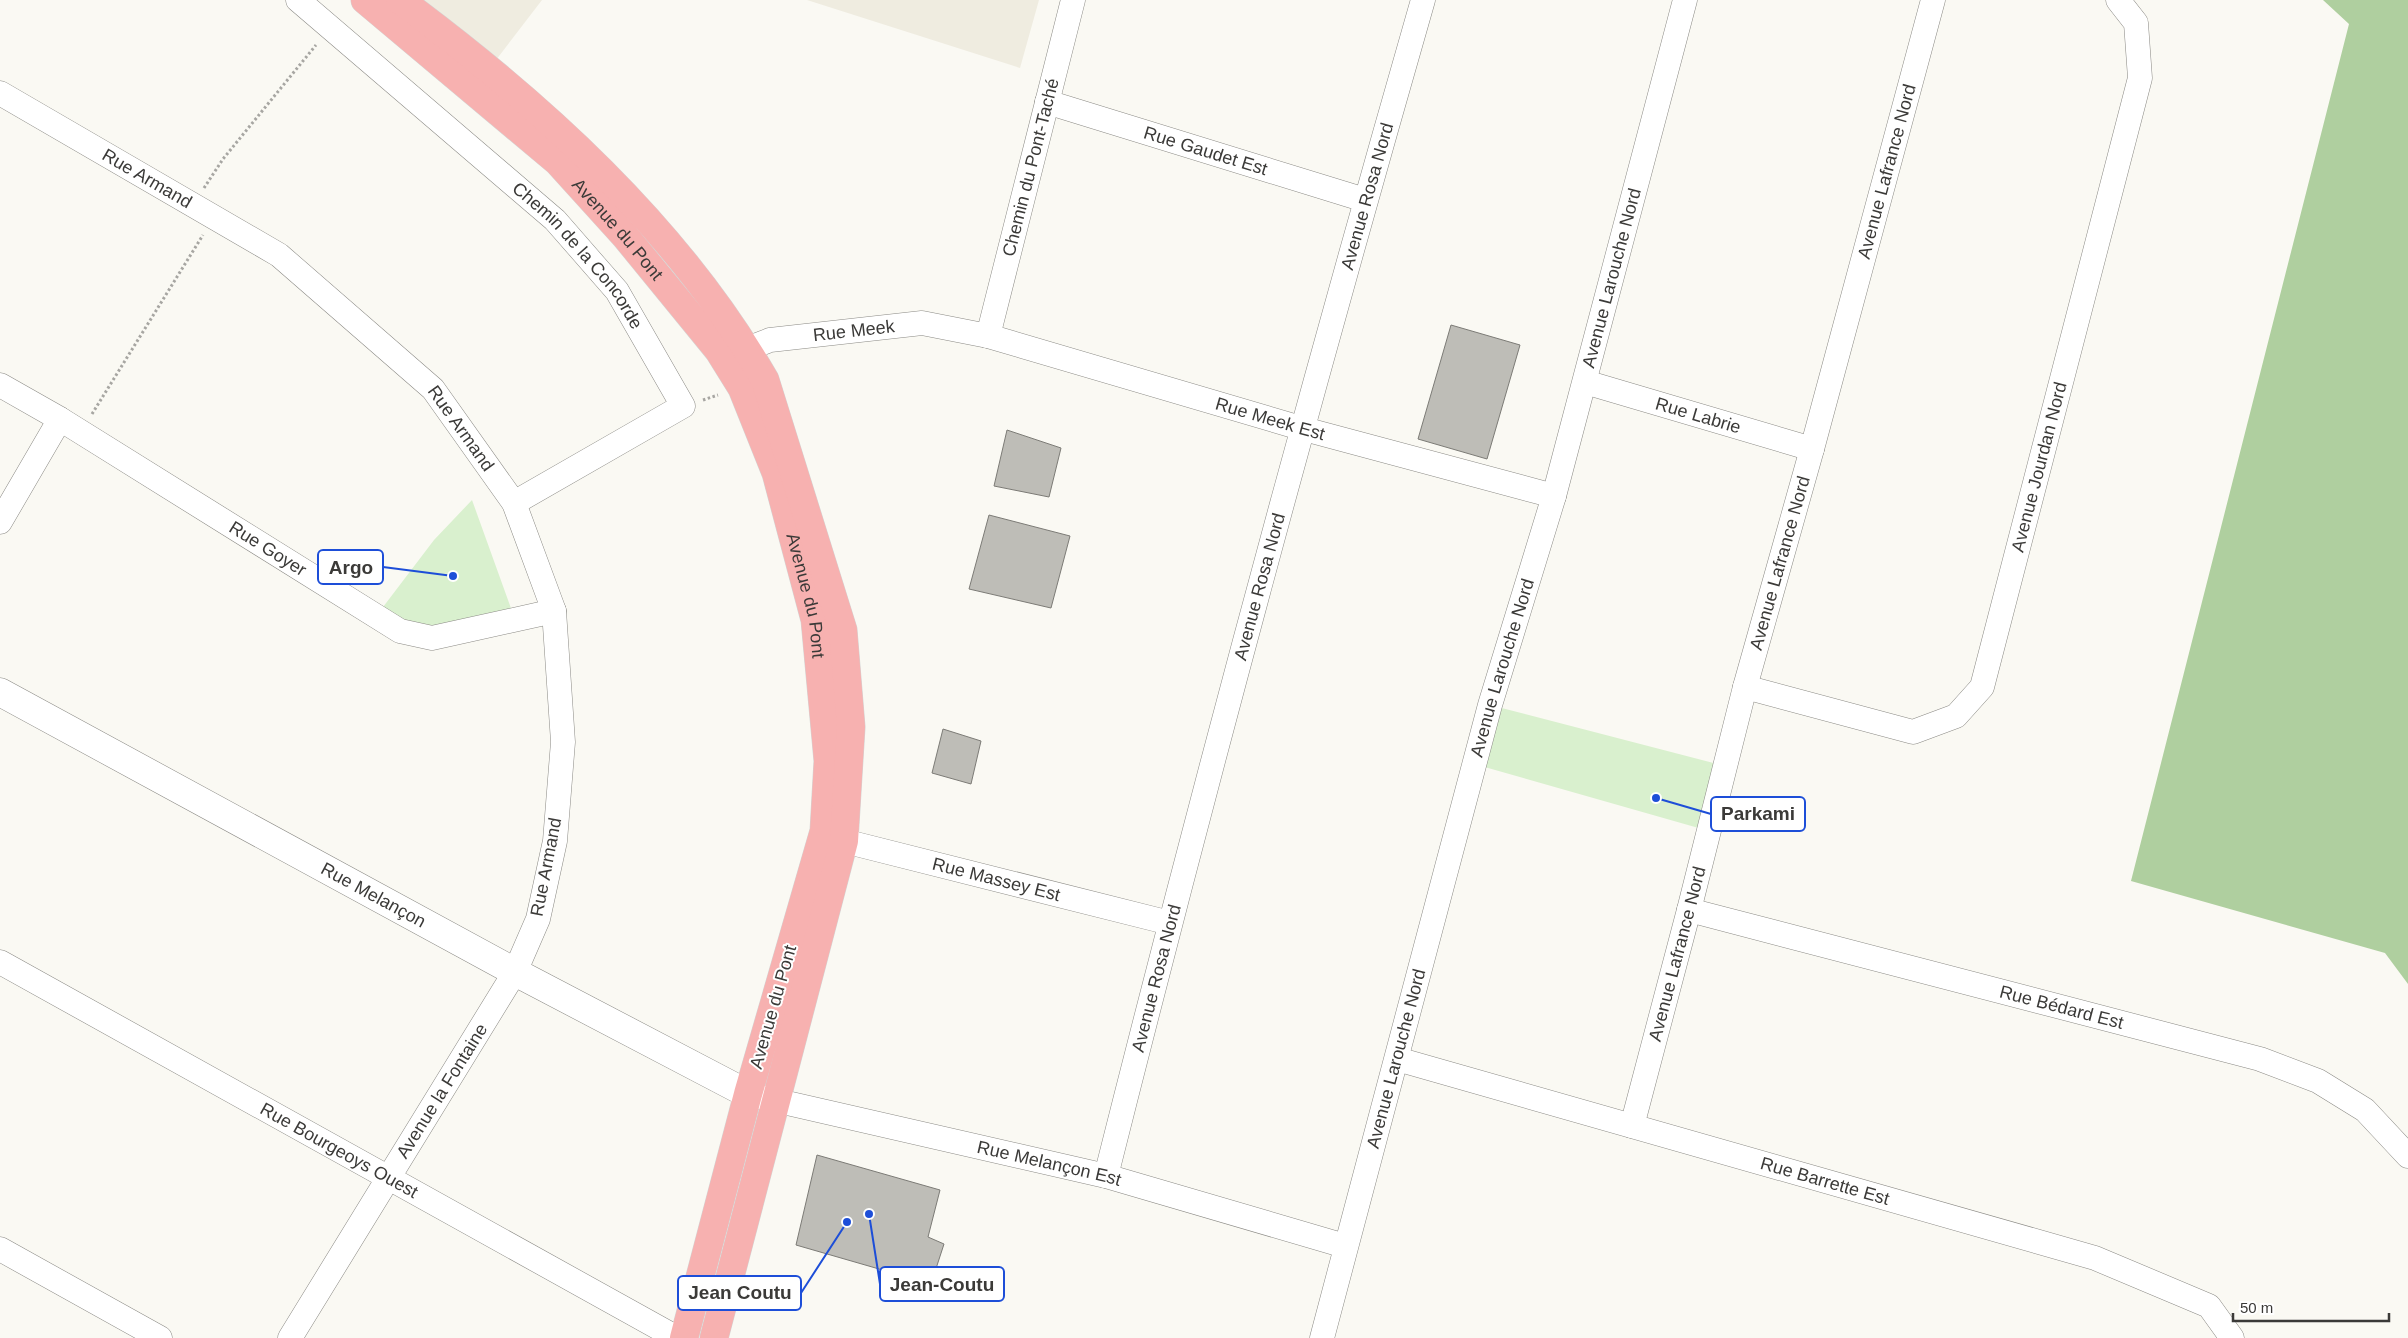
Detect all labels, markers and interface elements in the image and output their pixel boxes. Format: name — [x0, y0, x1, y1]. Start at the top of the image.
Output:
street label: Chemin du Pont-Taché — [999, 76, 1063, 259]
street label: Avenue Lafrance Nord — [1854, 82, 1920, 261]
street label: Avenue Rosa Nord — [1337, 120, 1397, 272]
street label: Rue Gaudet Est — [1141, 122, 1270, 179]
street label: Rue Armand — [99, 145, 195, 212]
street label: Avenue du Pont — [568, 175, 667, 284]
street label: Chemin de la Concorde — [508, 178, 647, 332]
street label: Avenue Larouche Nord — [1578, 186, 1645, 370]
street label: Rue Meek — [812, 316, 897, 345]
street label: Avenue Jourdan Nord — [2007, 380, 2071, 554]
street label: Rue Armand — [424, 382, 498, 475]
street label: Rue Meek Est — [1213, 393, 1327, 444]
street label: Rue Labrie — [1653, 393, 1743, 437]
street label: Avenue Lafrance Nord — [1746, 474, 1814, 652]
street label: Avenue Rosa Nord — [1230, 511, 1289, 663]
street label: Rue Goyer — [226, 517, 310, 580]
street label: Avenue du Pont — [782, 531, 828, 659]
callout: Argo — [318, 550, 383, 584]
text: Argo — [329, 557, 373, 578]
street label: Avenue Larouche Nord — [1467, 576, 1538, 759]
callout: Parkami — [1711, 797, 1805, 831]
text: Parkami — [1721, 803, 1795, 824]
street label: Rue Armand — [527, 816, 565, 918]
street label: Rue Massey Est — [930, 854, 1062, 905]
street label: Rue Melançon — [318, 858, 429, 932]
street label: Avenue Lafrance Nord — [1645, 864, 1710, 1043]
street label: Avenue Rosa Nord — [1128, 902, 1185, 1054]
street label: Avenue du Pont — [746, 943, 800, 1071]
street label: Avenue Larouche Nord — [1363, 967, 1430, 1151]
street label: Rue Bédard Est — [1997, 981, 2126, 1033]
street label: Avenue la Fontaine — [393, 1020, 491, 1162]
street label: Rue Bourgeoys Ouest — [257, 1099, 422, 1202]
street label: Rue Melançon Est — [975, 1137, 1124, 1190]
street label: Rue Barrette Est — [1758, 1153, 1892, 1209]
callout: Jean-Coutu — [880, 1267, 1004, 1301]
text: Jean-Coutu — [890, 1274, 994, 1295]
callout: Jean Coutu — [678, 1276, 801, 1310]
text: Jean Coutu — [688, 1282, 792, 1303]
scale bar — [2233, 1290, 2389, 1322]
text: 50 m — [2240, 1299, 2273, 1316]

